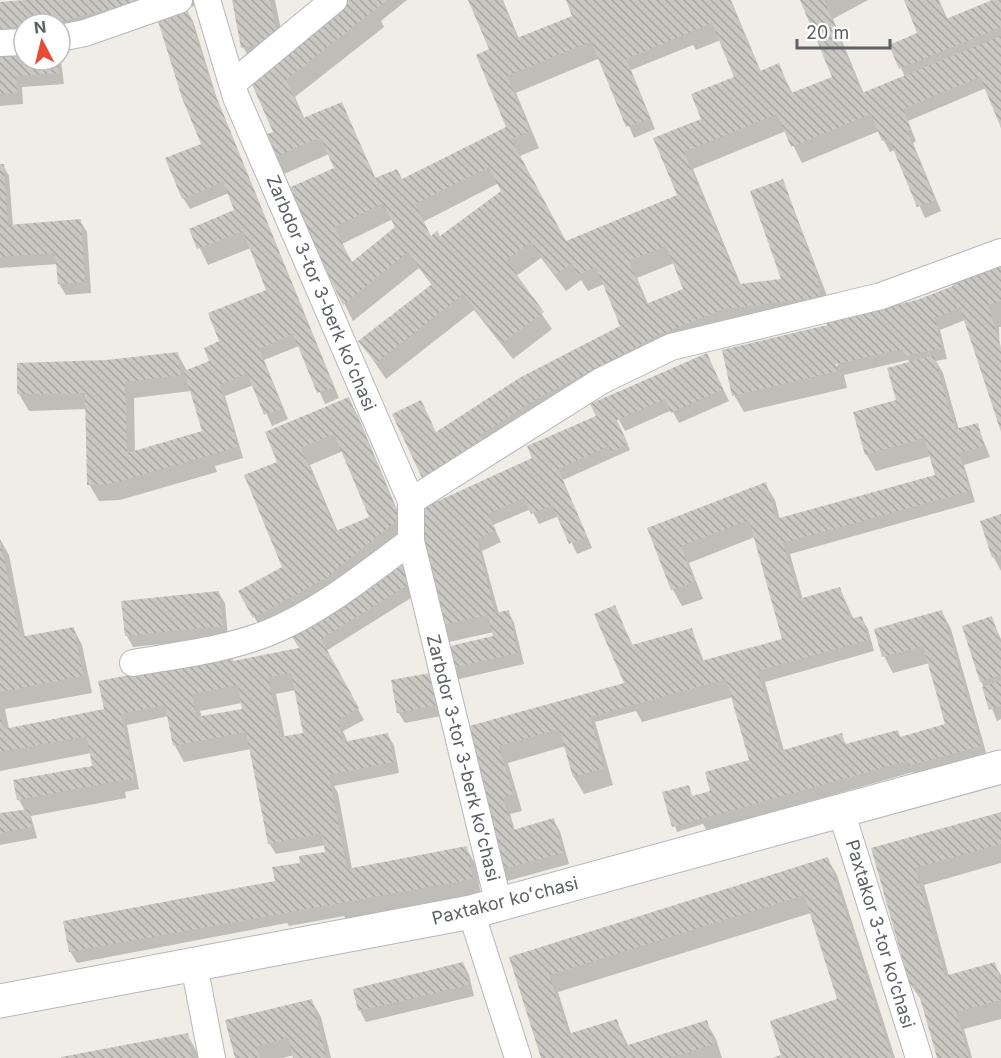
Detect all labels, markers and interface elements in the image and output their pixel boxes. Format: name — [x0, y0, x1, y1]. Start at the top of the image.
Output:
north arrow — [12, 12, 72, 72]
scale bar — [797, 12, 890, 50]
text: N — [33, 16, 47, 38]
text: 20 m — [806, 22, 849, 43]
street label: Zarbdor 3-tor 3-berk koʻchasi — [262, 172, 381, 414]
street label: Zarbdor 3-tor 3-berk koʻchasi — [423, 632, 504, 884]
street label: Paxtakor 3-tor koʼchasi — [842, 837, 919, 1031]
street label: Paxtakor koʻchasi — [430, 872, 580, 929]

